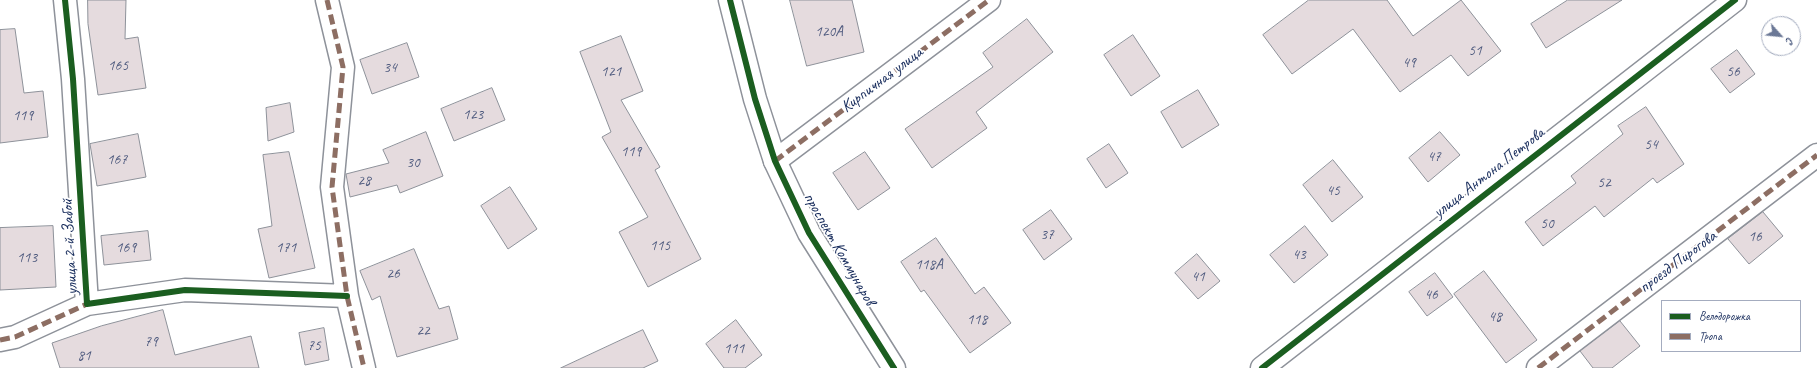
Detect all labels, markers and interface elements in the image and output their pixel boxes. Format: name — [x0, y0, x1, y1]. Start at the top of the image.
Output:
north arrow — [1761, 16, 1801, 56]
house number: 120А — [815, 23, 843, 41]
text: С — [1783, 35, 1798, 47]
house number: 51 — [1468, 42, 1482, 60]
street label: Кирпичная улица — [837, 43, 927, 117]
house number: 49 — [1402, 54, 1416, 72]
house number: 165 — [108, 57, 128, 75]
house number: 34 — [383, 59, 397, 77]
house number: 121 — [601, 63, 621, 81]
house number: 56 — [1726, 63, 1740, 81]
house number: 123 — [463, 106, 483, 124]
house number: 119 — [13, 107, 33, 125]
street label: улица Антона Петрова — [1429, 123, 1549, 223]
house number: 54 — [1644, 136, 1658, 154]
house number: 119 — [621, 143, 641, 161]
house number: 47 — [1427, 148, 1441, 166]
house number: 167 — [107, 151, 127, 169]
house number: 30 — [406, 154, 420, 172]
house number: 28 — [357, 172, 371, 190]
house number: 52 — [1597, 174, 1611, 192]
house number: 45 — [1326, 182, 1340, 200]
street label: проспект Коммунаров — [798, 189, 880, 309]
street label: улица 2-й Забой — [57, 198, 83, 296]
house number: 50 — [1540, 215, 1554, 233]
house number: 37 — [1040, 226, 1054, 244]
street label: проезд Пирогова — [1635, 226, 1721, 298]
house number: 16 — [1748, 228, 1762, 246]
house number: 115 — [650, 237, 670, 255]
house number: 169 — [116, 239, 136, 257]
house number: 171 — [276, 239, 296, 257]
house number: 43 — [1292, 246, 1306, 264]
house number: 113 — [17, 249, 37, 267]
house number: 118А — [915, 256, 943, 274]
house number: 26 — [386, 265, 400, 283]
house number: 41 — [1191, 268, 1205, 286]
house number: 46 — [1424, 286, 1438, 304]
legend — [1661, 300, 1801, 352]
house number: 48 — [1488, 308, 1502, 326]
text: Велодорожка — [1699, 308, 1750, 324]
house number: 118 — [967, 311, 987, 329]
house number: 22 — [416, 322, 430, 340]
text: Тропа — [1699, 328, 1722, 344]
house number: 79 — [144, 333, 158, 351]
house number: 75 — [307, 337, 321, 355]
house number: 111 — [724, 340, 744, 358]
house number: 81 — [77, 347, 91, 365]

